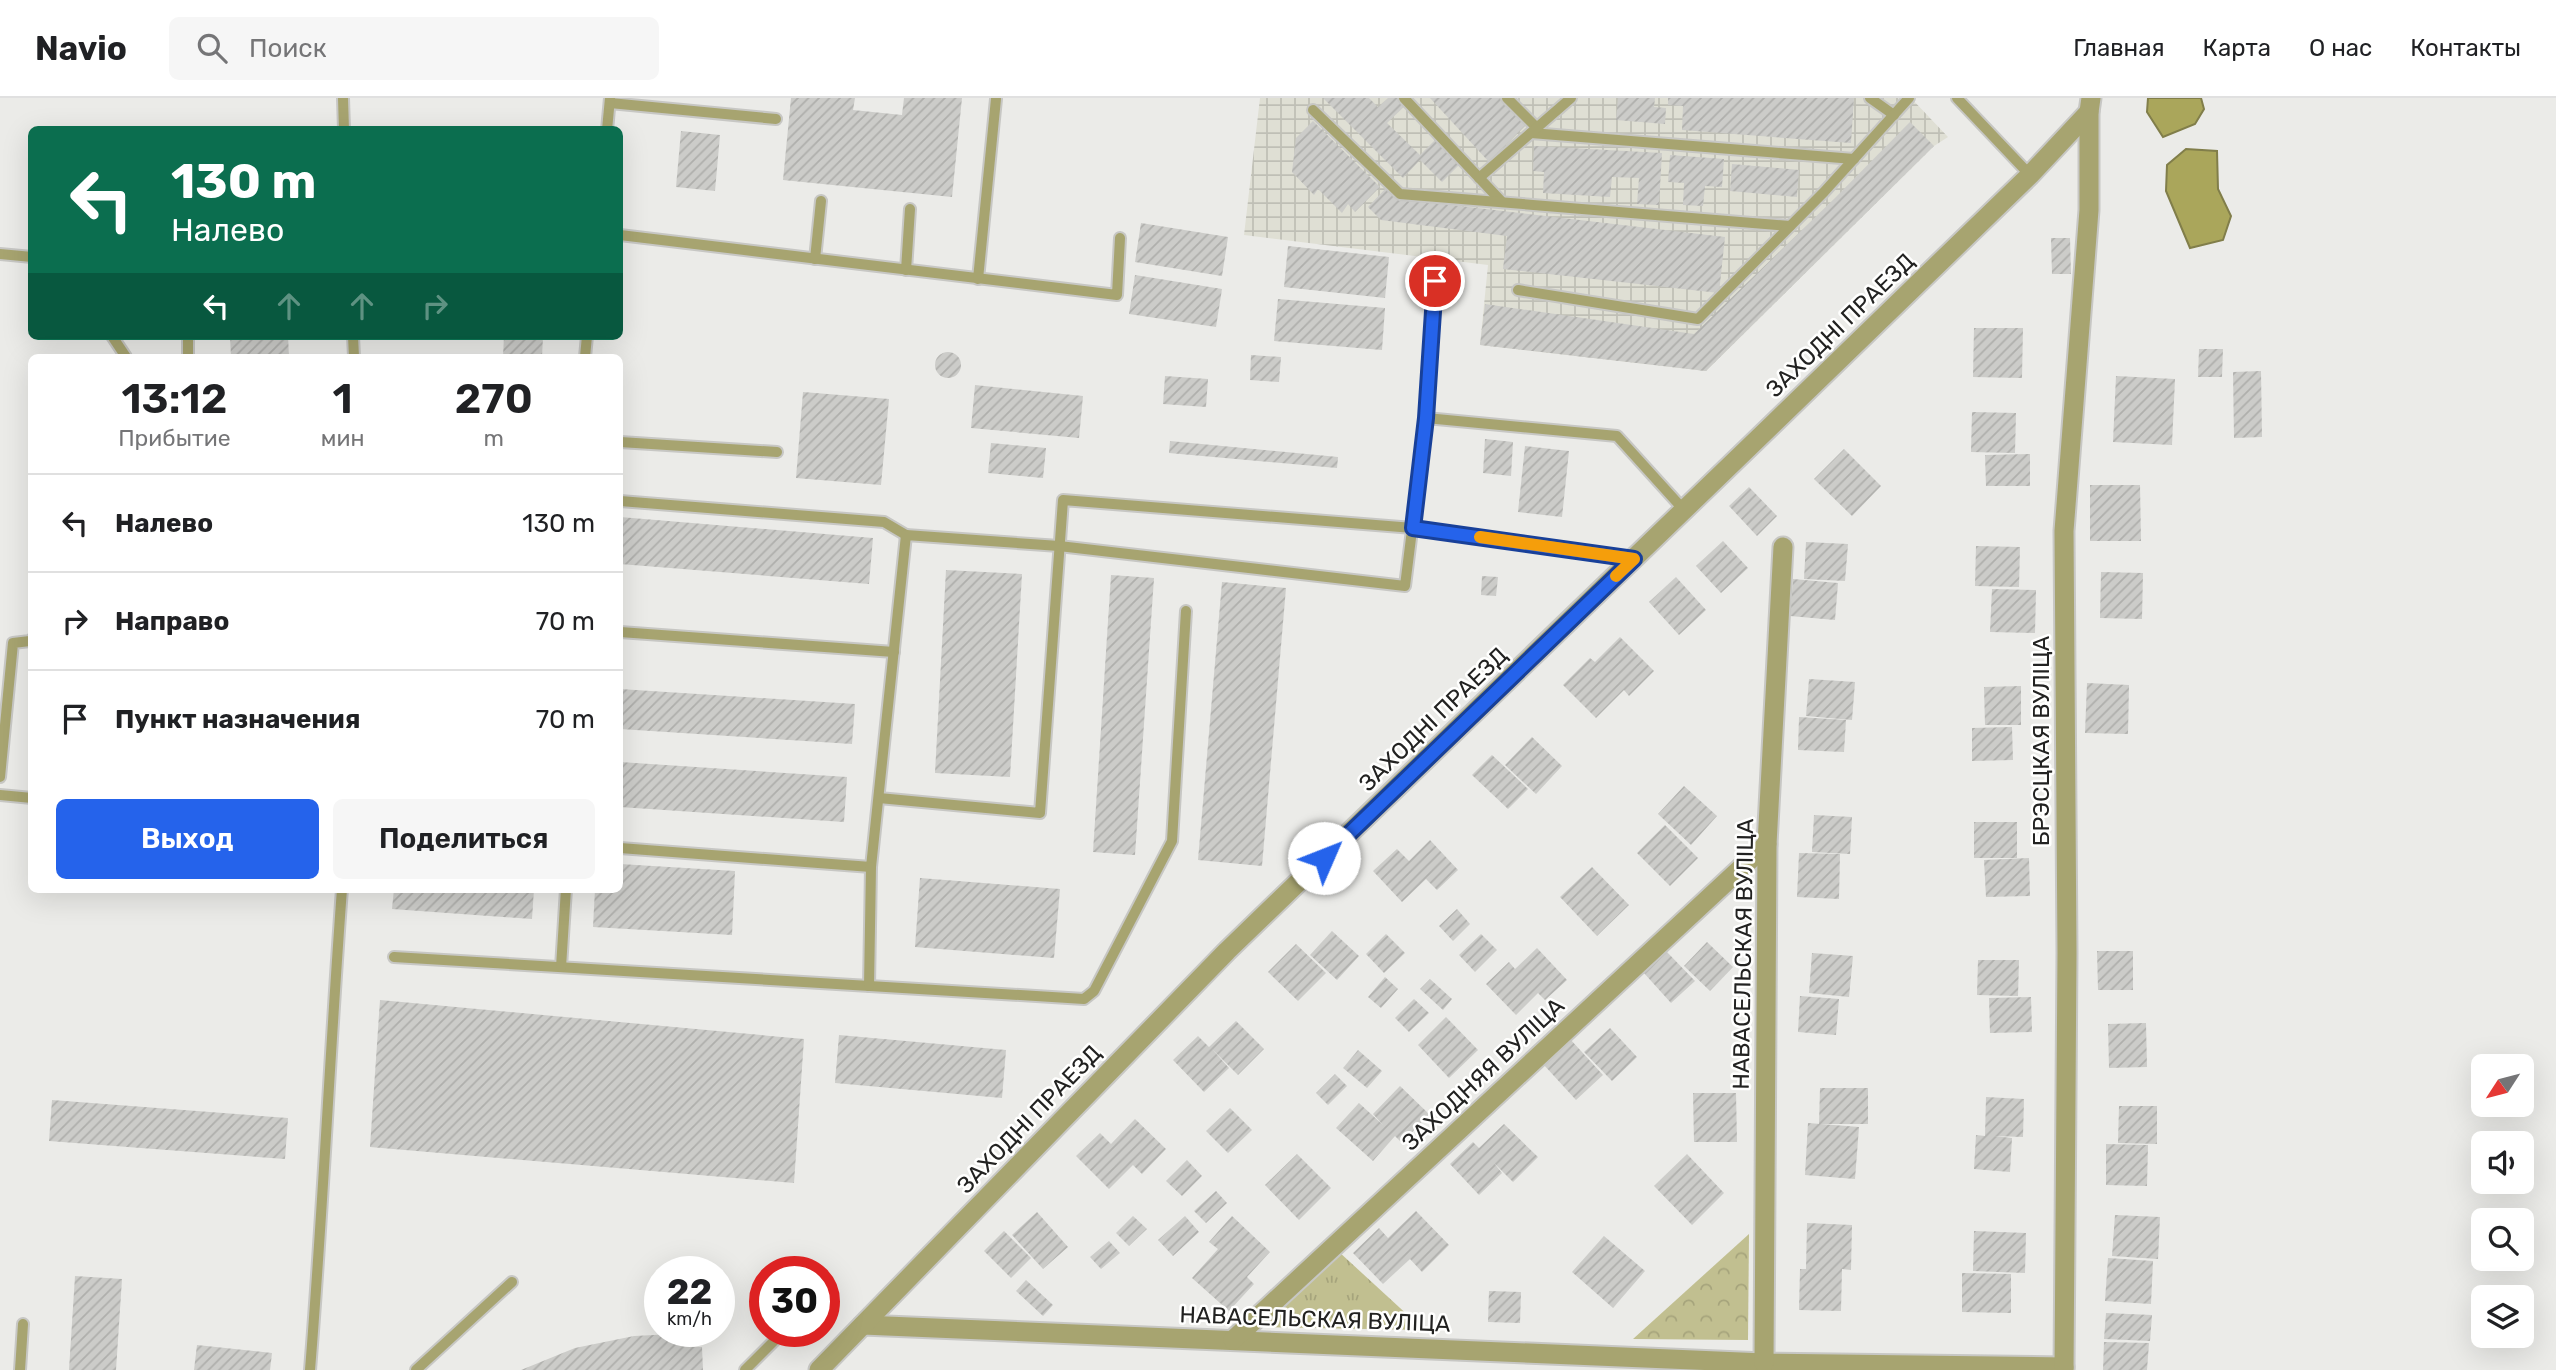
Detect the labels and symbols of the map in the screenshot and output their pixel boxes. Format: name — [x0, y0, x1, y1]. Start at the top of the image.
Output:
street label: ЗАХОДНІ ПРАЕЗД — [1760, 247, 1920, 403]
pin — [1405, 251, 1465, 311]
street label: БРЭСЦКАЯ ВУЛІЦА — [2027, 636, 2055, 846]
street label: ЗАХОДНІ ПРАЕЗД — [1353, 641, 1513, 797]
street label: НАВАСЕЛЬСКАЯ ВУЛІЦА — [1727, 818, 1759, 1090]
position arrow — [1287, 821, 1361, 895]
street label: ЗАХОДНЯЯ ВУЛІЦА — [1396, 992, 1570, 1156]
street label: ЗАХОДНІ ПРАЕЗД — [951, 1039, 1107, 1199]
north arrow — [2471, 1054, 2534, 1116]
speed limit sign: 30 — [749, 1256, 840, 1347]
street label: НАВАСЕЛЬСКАЯ ВУЛІЦА — [1179, 1300, 1451, 1338]

